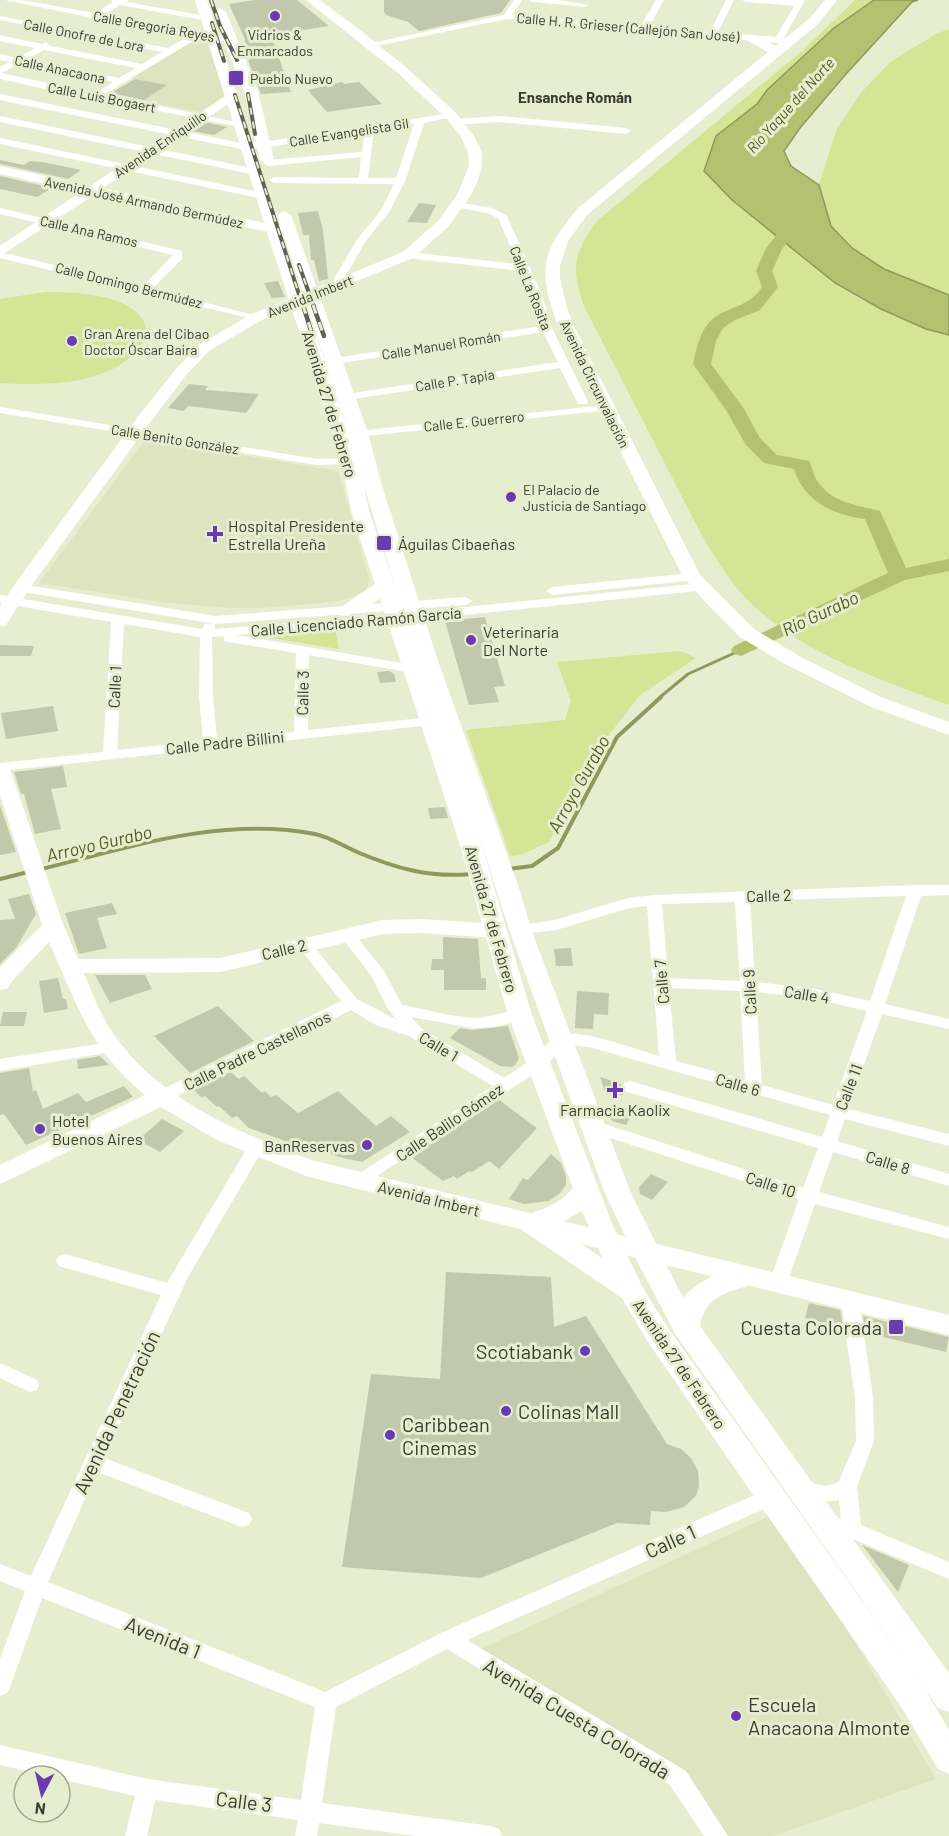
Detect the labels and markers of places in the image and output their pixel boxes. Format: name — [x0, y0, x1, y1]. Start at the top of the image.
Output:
marker: Vidrios & Enmarcados — [268, 9, 282, 23]
place label: Vidrios & Enmarcados — [237, 26, 313, 59]
marker: Pueblo Nuevo — [227, 69, 245, 87]
place label: Pueblo Nuevo — [250, 70, 333, 87]
place label: Gran Arena del Cibao Doctor Óscar Baira — [84, 325, 209, 358]
marker: Gran Arena del Cibao Doctor Óscar Baira — [65, 334, 79, 348]
place label: El Palacio de Justicia de Santiago — [523, 481, 646, 514]
marker: El Palacio de Justicia de Santiago — [504, 490, 518, 504]
place label: Hospital Presidente Estrella Ureña — [228, 516, 364, 553]
marker: Hospital Presidente Estrella Ureña — [206, 525, 224, 543]
marker: Águilas Cibaeñas — [375, 534, 393, 552]
place label: Águilas Cibaeñas — [398, 534, 515, 553]
place label: Veterinaria Del Norte — [483, 622, 559, 659]
marker: Veterinaria Del Norte — [464, 633, 478, 647]
marker: Farmacia Kaolix — [608, 1083, 622, 1097]
place label: Farmacia Kaolix — [560, 1100, 670, 1119]
place label: Hotel Buenos Aires — [52, 1111, 143, 1148]
marker: Hotel Buenos Aires — [33, 1122, 47, 1136]
place label: BanReservas — [264, 1136, 355, 1155]
marker: BanReservas — [360, 1138, 374, 1152]
place label: Cuesta Colorada — [740, 1315, 882, 1339]
marker: Cuesta Colorada — [887, 1318, 905, 1336]
place label: Scotiabank — [476, 1339, 573, 1363]
marker: Scotiabank — [578, 1344, 592, 1358]
place label: Colinas Mall — [518, 1399, 619, 1423]
marker: Colinas Mall — [499, 1404, 513, 1418]
place label: Caribbean Cinemas — [402, 1412, 490, 1459]
marker: Caribbean Cinemas — [383, 1428, 397, 1442]
place label: Escuela Anacaona Almonte — [748, 1692, 910, 1739]
marker: Escuela Anacaona Almonte — [729, 1709, 743, 1723]

